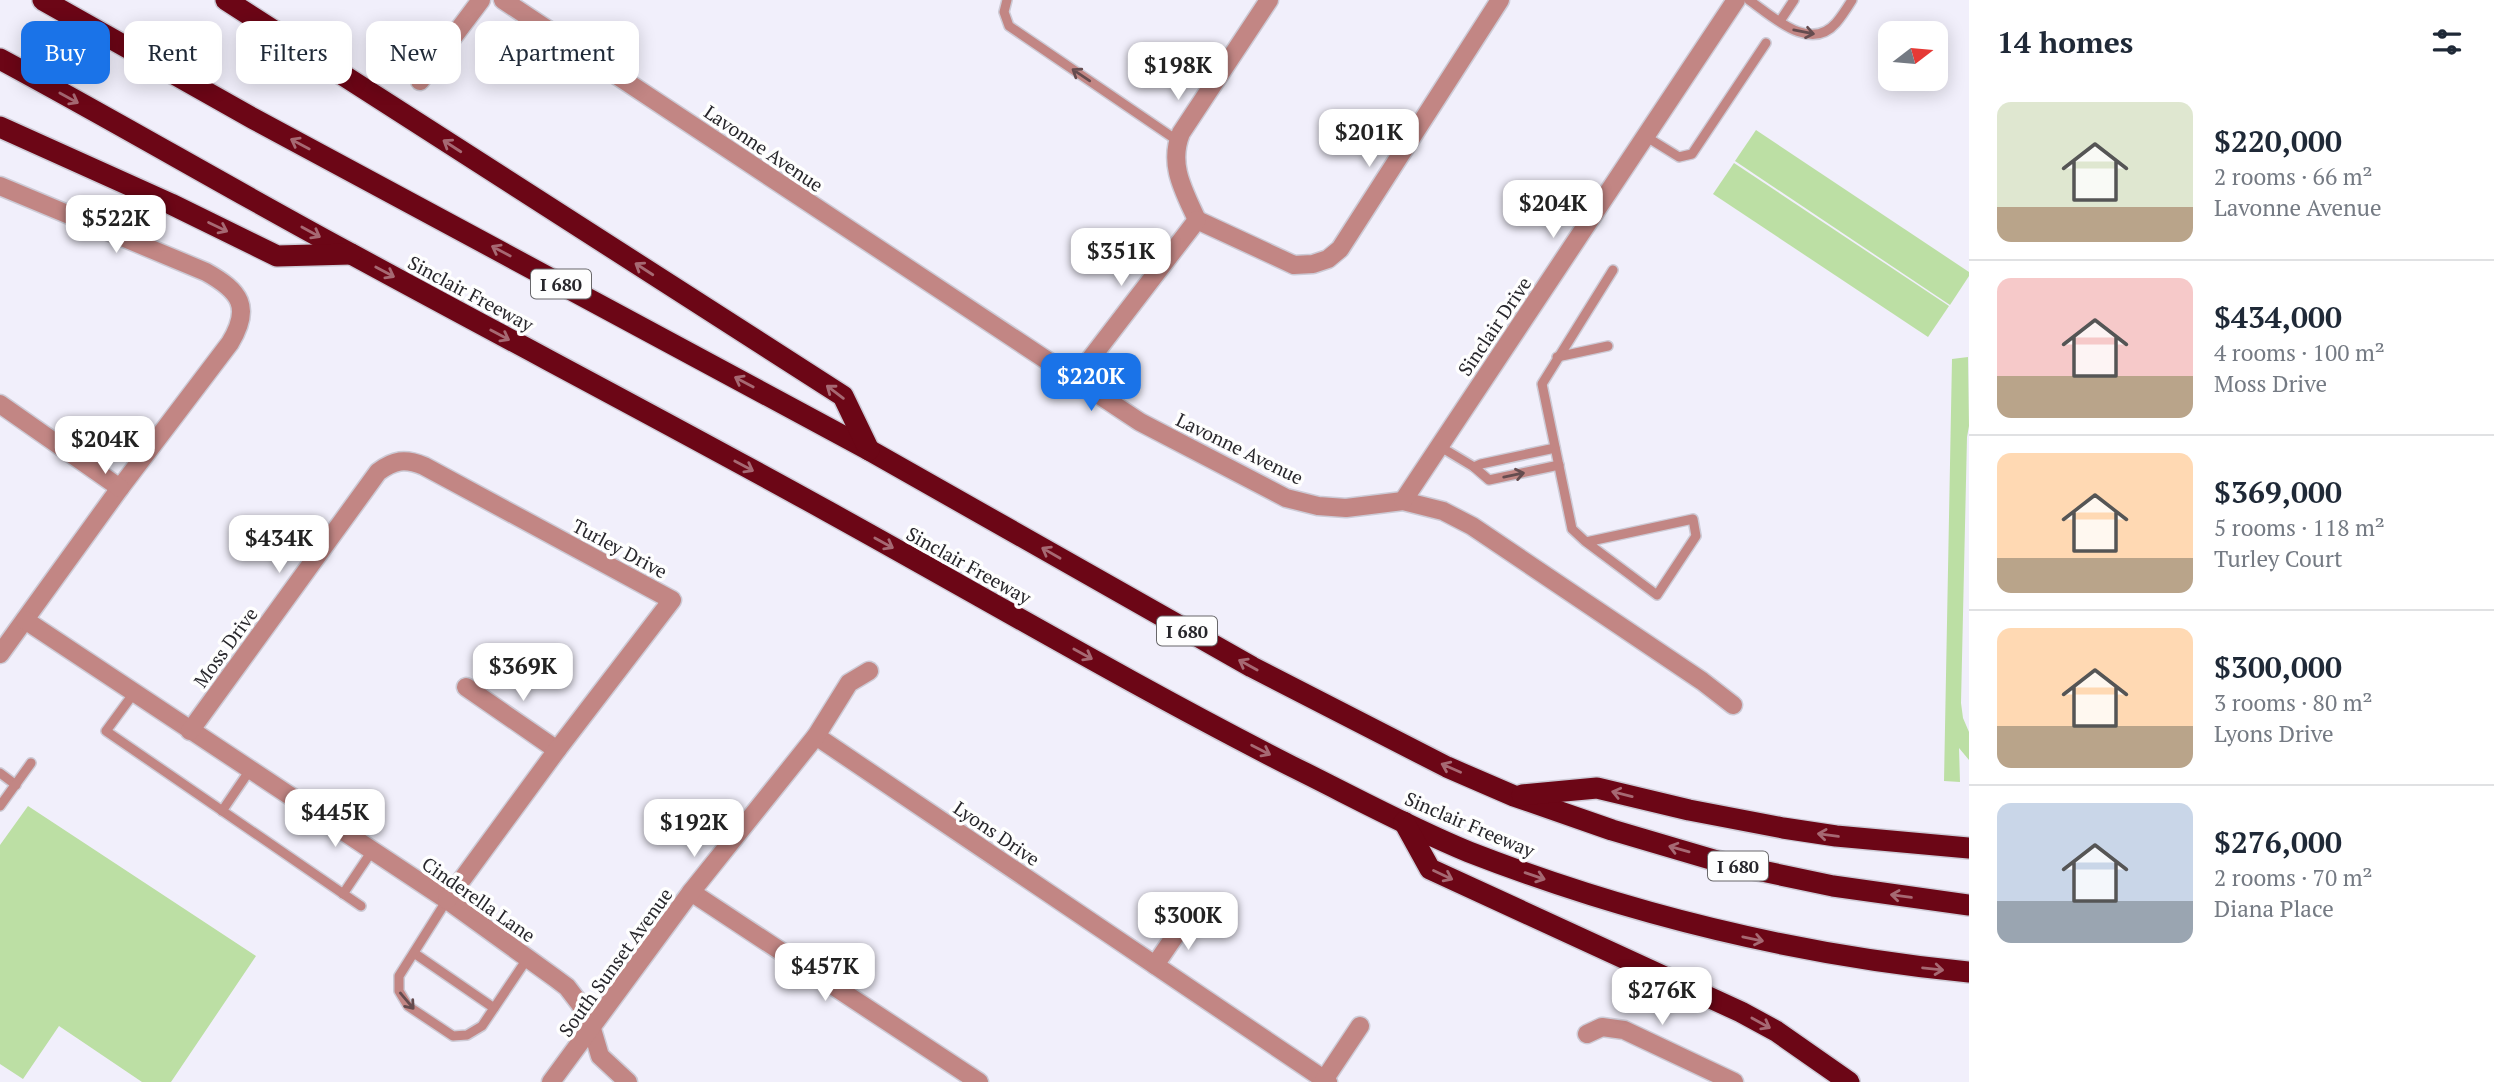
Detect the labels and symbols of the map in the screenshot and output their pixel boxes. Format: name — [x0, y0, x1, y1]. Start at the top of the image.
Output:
north arrow — [1878, 21, 1948, 91]
one-way arrow — [1792, 26, 1815, 39]
pin: $198K — [1129, 42, 1227, 102]
one-way arrow — [1071, 68, 1091, 82]
one-way arrow — [59, 91, 79, 105]
street label: Lavonne Avenue — [700, 99, 828, 197]
pin: $201K — [1320, 110, 1418, 169]
one-way arrow — [290, 136, 311, 150]
one-way arrow — [443, 138, 463, 152]
pin: $204K — [1504, 180, 1602, 240]
pin: $522K — [67, 196, 165, 255]
one-way arrow — [207, 220, 228, 234]
one-way arrow — [300, 226, 321, 239]
pin: $351K — [1072, 229, 1170, 288]
one-way arrow — [491, 244, 511, 258]
street label: Sinclair Freeway — [404, 249, 538, 337]
one-way arrow — [635, 261, 654, 276]
one-way arrow — [374, 266, 395, 280]
road number: I 680 — [531, 270, 591, 298]
street label: Sinclair Drive — [1452, 272, 1536, 380]
one-way arrow — [490, 328, 510, 342]
pin: $220K — [1042, 354, 1140, 413]
one-way arrow — [734, 375, 755, 389]
one-way arrow — [825, 385, 844, 400]
street label: Lavonne Avenue — [1172, 406, 1308, 490]
pin: $204K — [56, 416, 154, 476]
one-way arrow — [733, 460, 754, 473]
one-way arrow — [1502, 468, 1525, 482]
street label: Turley Drive — [568, 513, 672, 583]
pin: $434K — [230, 516, 328, 575]
street label: Sinclair Freeway — [902, 520, 1036, 610]
one-way arrow — [874, 536, 894, 550]
one-way arrow — [1041, 546, 1061, 560]
street label: Moss Drive — [187, 602, 263, 692]
road number: I 680 — [1157, 616, 1217, 646]
pin: $369K — [474, 644, 572, 703]
one-way arrow — [1072, 648, 1093, 661]
one-way arrow — [1239, 658, 1259, 672]
one-way arrow — [1250, 744, 1271, 758]
one-way arrow — [1441, 761, 1462, 775]
street label: Sinclair Freeway — [1401, 785, 1539, 863]
one-way arrow — [1611, 787, 1634, 800]
pin: $445K — [286, 790, 384, 849]
street label: Lyons Drive — [949, 795, 1045, 871]
pin: $192K — [645, 800, 743, 859]
one-way arrow — [1817, 828, 1840, 841]
one-way arrow — [1668, 842, 1690, 855]
street label: Cinderella Lane — [417, 851, 541, 947]
road number: I 680 — [1708, 852, 1768, 880]
one-way arrow — [1432, 869, 1453, 882]
one-way arrow — [1524, 870, 1546, 883]
street label: South Sunset Avenue — [553, 883, 677, 1041]
one-way arrow — [1890, 889, 1913, 902]
pin: $300K — [1139, 892, 1237, 952]
one-way arrow — [1741, 933, 1764, 947]
pin: $457K — [776, 944, 874, 1003]
one-way arrow — [1921, 962, 1944, 975]
pin: $276K — [1613, 968, 1711, 1027]
one-way arrow — [399, 991, 414, 1009]
one-way arrow — [1750, 1016, 1770, 1030]

